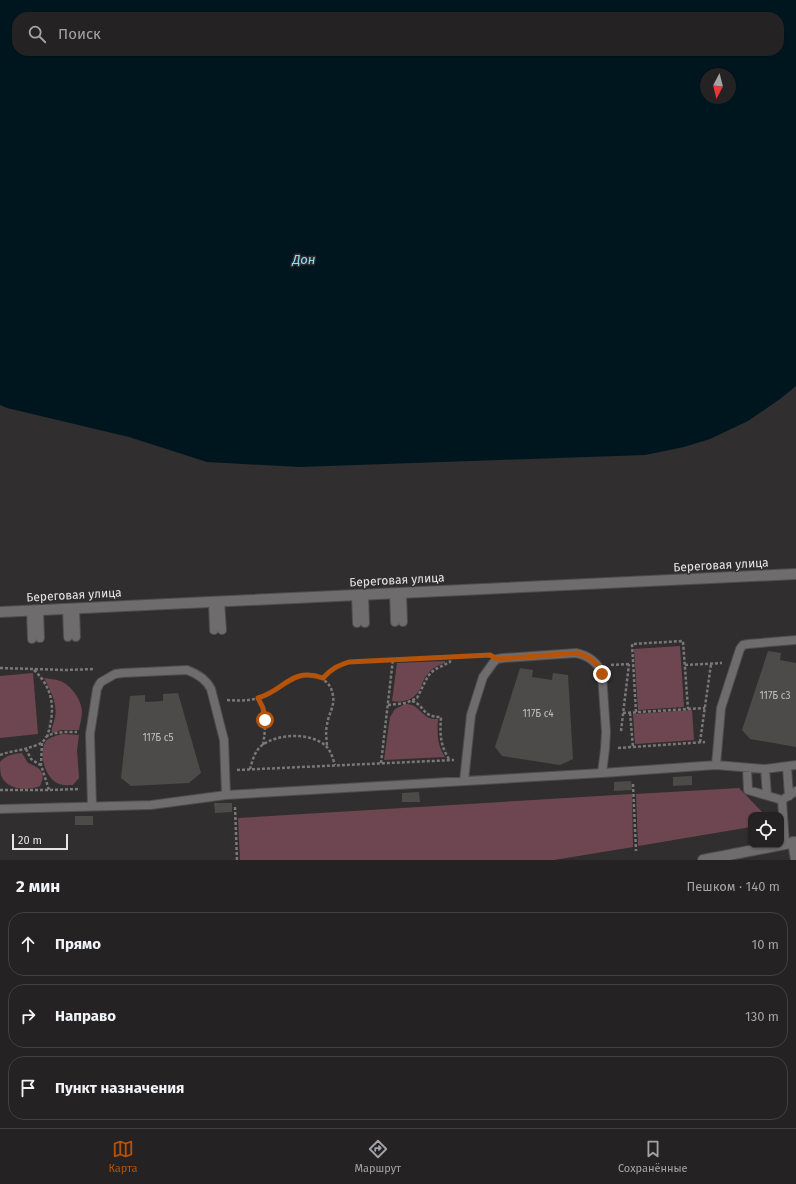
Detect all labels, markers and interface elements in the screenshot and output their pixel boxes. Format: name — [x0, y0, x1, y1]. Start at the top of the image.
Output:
search box — [12, 12, 784, 56]
icon: search — [26, 23, 48, 45]
text: Поиск — [58, 25, 101, 43]
north arrow — [700, 68, 736, 104]
water label: Дон — [291, 252, 316, 267]
street label: Береговая улица — [673, 556, 769, 574]
street label: Береговая улица — [349, 571, 445, 589]
street label: Береговая улица — [26, 586, 122, 604]
route end — [593, 665, 611, 683]
house number: 117Б с3 — [759, 690, 791, 702]
house number: 117Б с4 — [522, 708, 554, 720]
route start — [256, 711, 274, 729]
house number: 117Б с5 — [142, 732, 174, 744]
map controls — [748, 812, 784, 848]
button: locate — [748, 812, 784, 848]
scale bar — [12, 832, 68, 851]
text: 20 m — [18, 834, 42, 847]
text: 2 мин — [16, 876, 60, 897]
text: Пешком · 140 m — [686, 879, 780, 894]
icon: ahead — [17, 933, 39, 955]
text: Прямо — [55, 935, 101, 953]
text: 10 m — [752, 937, 779, 952]
icon: right — [17, 1005, 39, 1027]
text: Направо — [55, 1007, 116, 1025]
text: 130 m — [745, 1009, 779, 1024]
icon: arrive — [17, 1077, 39, 1099]
text: Пункт назначения — [55, 1079, 184, 1097]
tab: Карта — [108, 1138, 138, 1175]
tab: Маршрут — [354, 1138, 401, 1175]
tab: Сохранённые — [618, 1138, 688, 1175]

